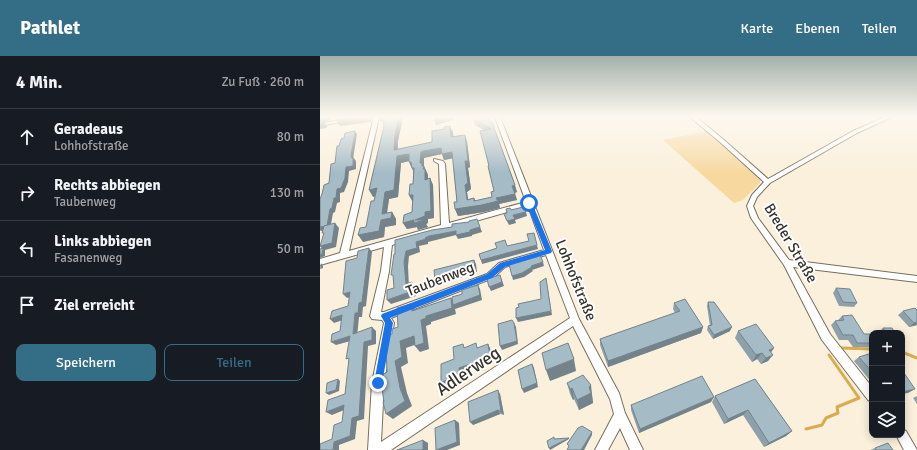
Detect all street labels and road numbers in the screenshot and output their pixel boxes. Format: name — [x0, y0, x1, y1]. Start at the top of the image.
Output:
street label: Breder Straße — [760, 200, 822, 286]
street label: Lohhofstraße — [552, 237, 600, 323]
street label: Taubenweg — [403, 258, 477, 300]
street label: Adlerweg — [432, 342, 504, 400]

